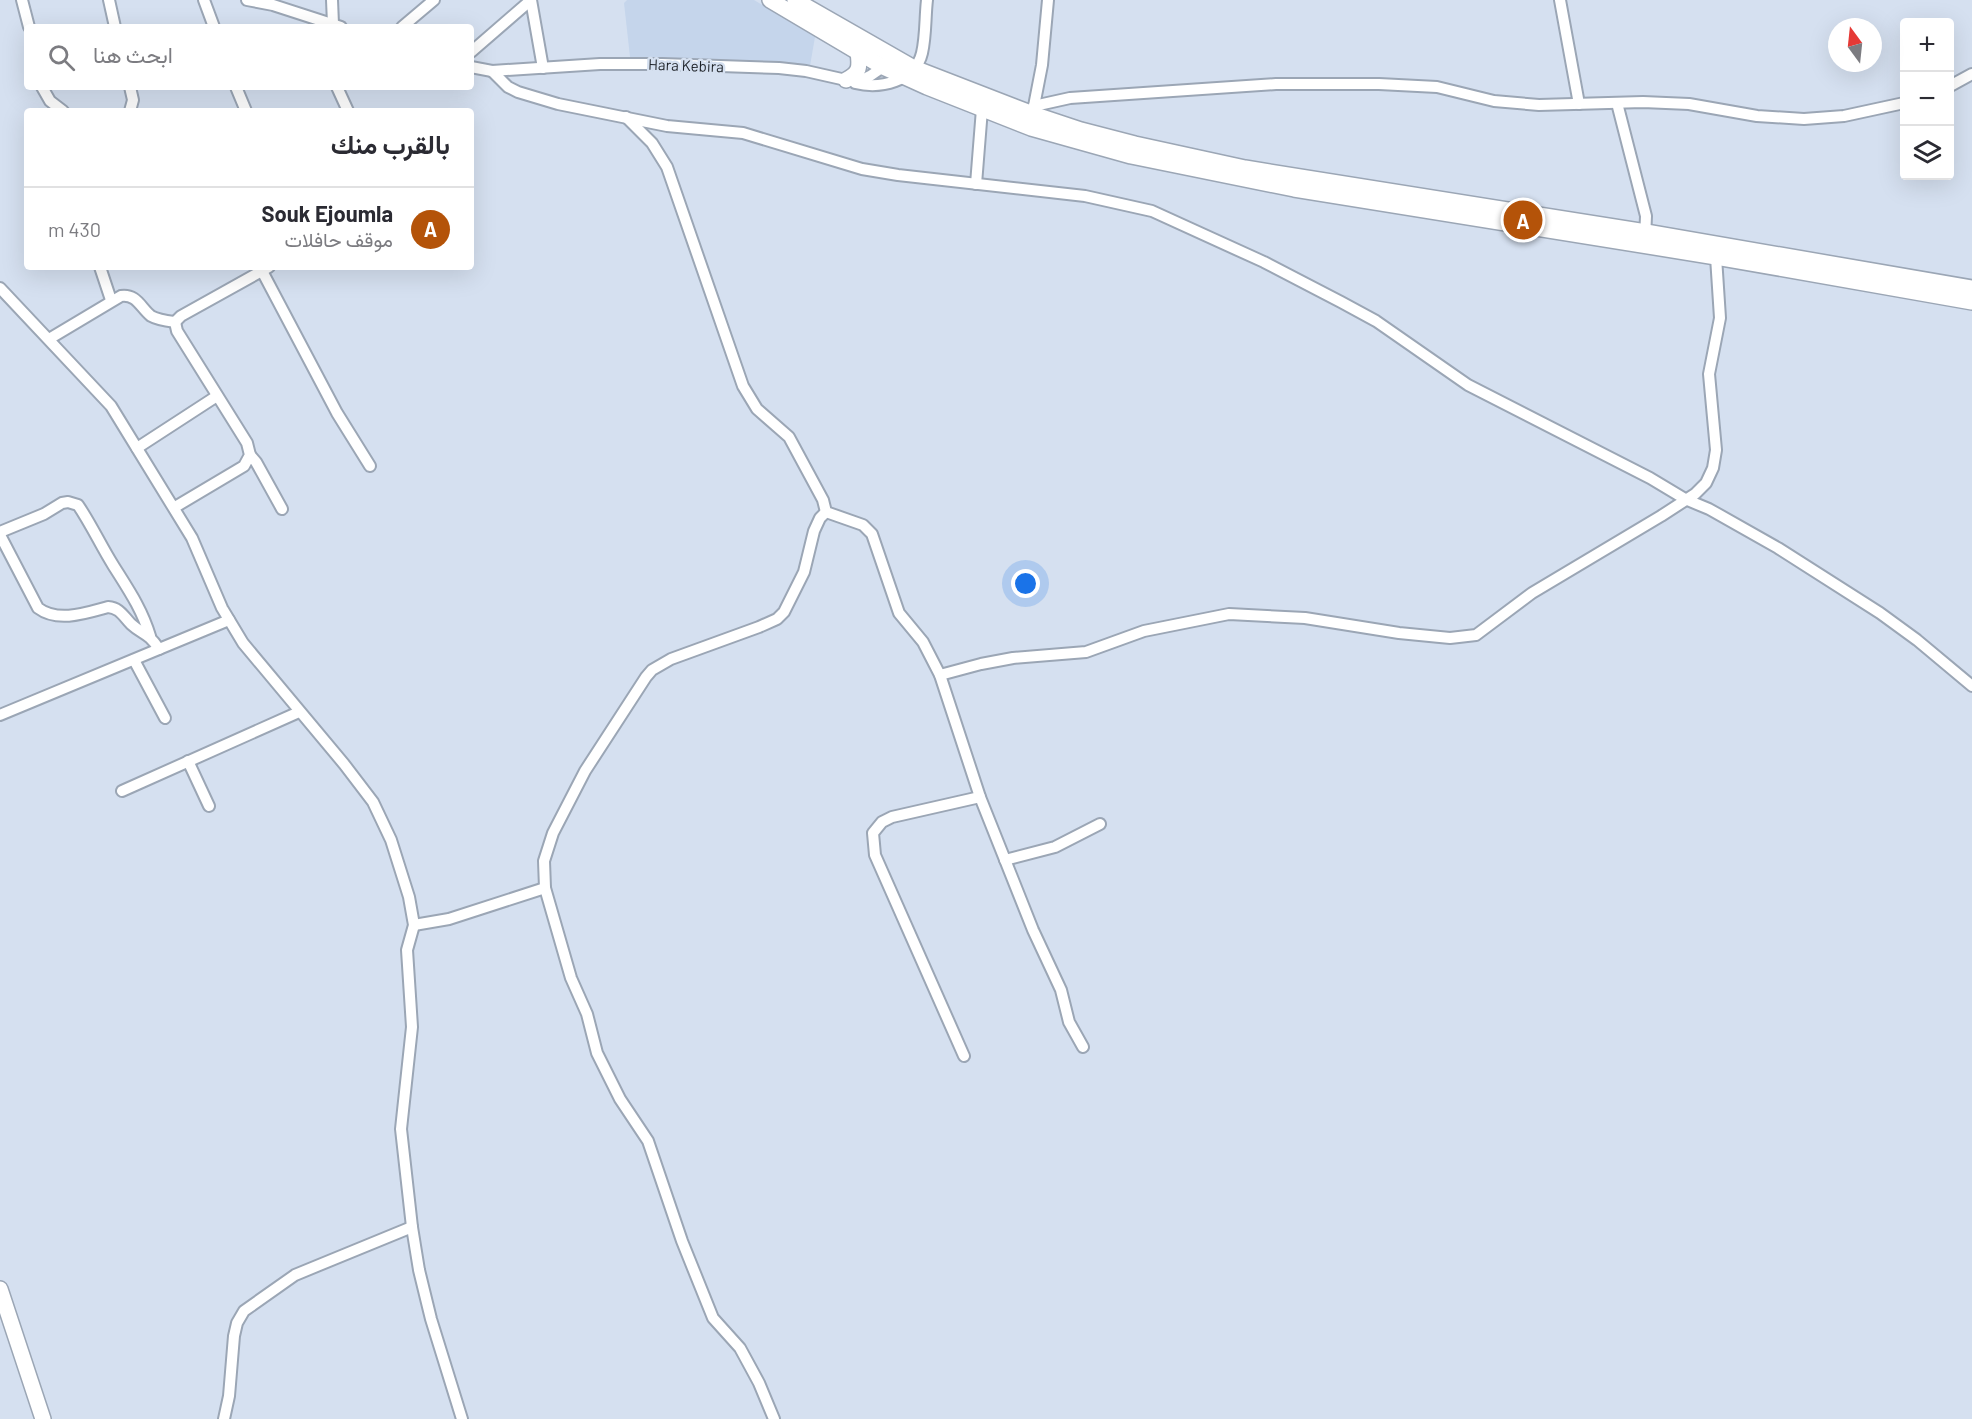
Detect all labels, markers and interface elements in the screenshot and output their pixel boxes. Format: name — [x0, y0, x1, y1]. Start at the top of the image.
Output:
north arrow — [1828, 18, 1882, 72]
map controls — [1900, 18, 1954, 180]
button: + — [1900, 18, 1954, 72]
search box — [24, 24, 474, 90]
icon: search — [45, 41, 78, 74]
text: ابحث هنا — [93, 41, 173, 67]
street label: Hara Kebira — [648, 55, 724, 75]
button: − — [1900, 72, 1954, 126]
button: layers — [1900, 126, 1954, 180]
text: بالقرب منك — [331, 128, 450, 159]
pin: A — [1504, 198, 1543, 242]
text: Souk Ejoumla — [262, 200, 393, 226]
text: 430 m — [48, 217, 101, 241]
text: A — [424, 217, 437, 241]
text: موقف حافلات — [284, 227, 393, 251]
your location — [1011, 569, 1040, 598]

